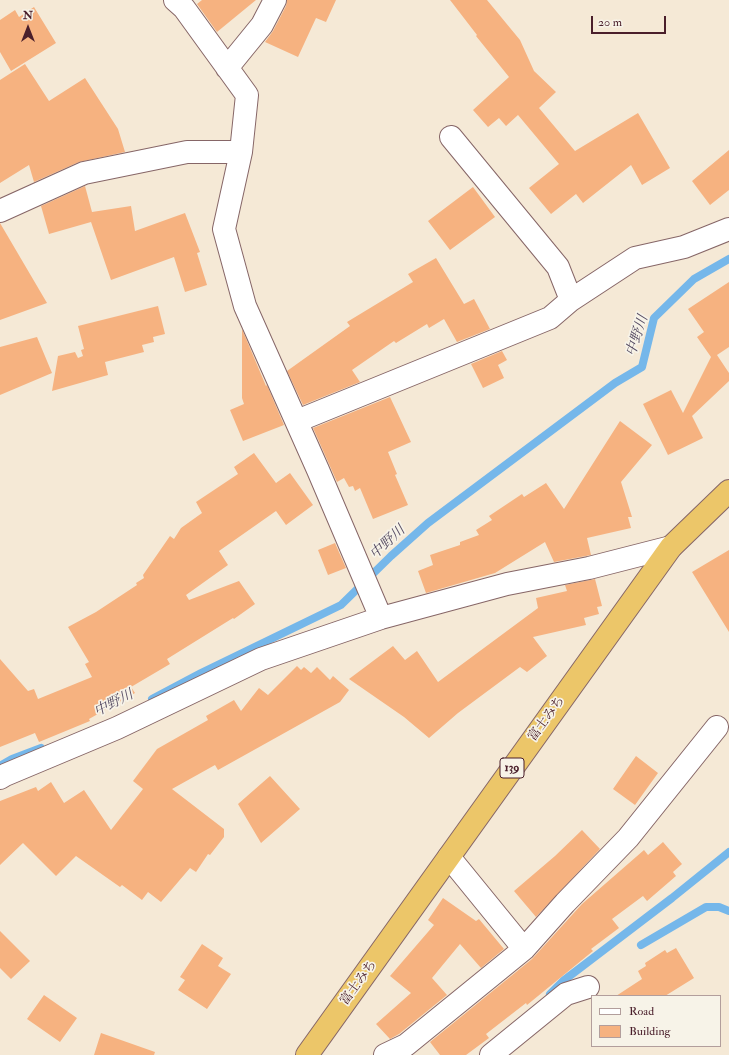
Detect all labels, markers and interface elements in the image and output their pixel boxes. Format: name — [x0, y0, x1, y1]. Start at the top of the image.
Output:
north arrow — [8, 8, 48, 48]
scale bar — [593, 8, 668, 34]
text: N — [23, 9, 33, 22]
text: 20 m — [598, 15, 622, 30]
water label: 中野川 — [624, 313, 652, 359]
water label: 中野川 — [367, 523, 409, 563]
water label: 中野川 — [91, 687, 137, 721]
street label: 富士みち — [525, 693, 569, 745]
road number: 139 — [500, 758, 524, 778]
street label: 富士みち — [337, 957, 381, 1009]
legend — [591, 995, 721, 1047]
text: Road — [629, 1004, 654, 1019]
text: Building — [629, 1024, 670, 1039]

